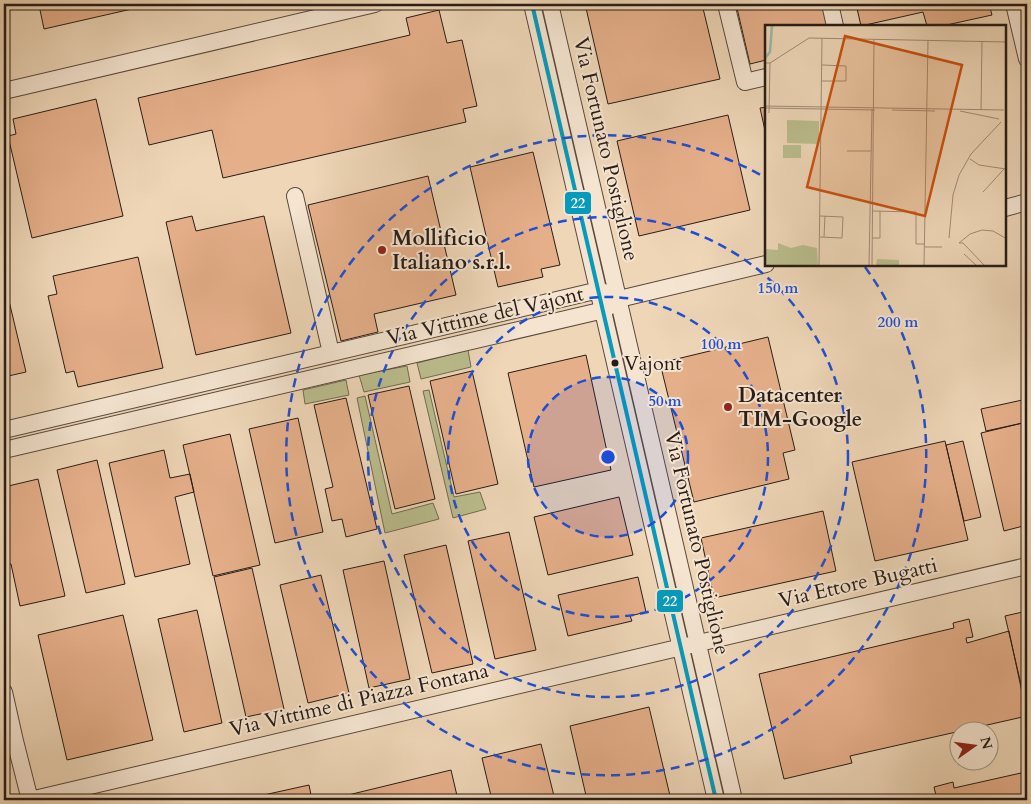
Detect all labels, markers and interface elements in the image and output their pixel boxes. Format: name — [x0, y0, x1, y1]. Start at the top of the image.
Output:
inset map — [765, 25, 1006, 266]
street label: Via Fortunato Postiglione — [566, 34, 646, 264]
line badge: 22 — [564, 191, 592, 215]
text: 22 — [571, 194, 585, 213]
place label: Mollificio Italiano s.r.l. — [392, 224, 511, 277]
marker: Mollificio Italiano s.r.l. — [376, 244, 388, 256]
text: 150 m — [758, 278, 799, 298]
street label: Via Vittime del Vajont — [384, 279, 587, 353]
text: 200 m — [878, 312, 919, 332]
text: 100 m — [701, 334, 742, 354]
place label: Vajont — [624, 350, 682, 377]
marker: Vajont — [610, 358, 620, 368]
place label: Datacenter TIM-Google — [738, 381, 862, 434]
text: 50 m — [648, 391, 682, 411]
marker: Datacenter TIM-Google — [722, 401, 734, 413]
street label: Via Fortunato Postiglione — [657, 428, 737, 658]
centre of rings — [599, 448, 617, 466]
street label: Via Ettore Bugatti — [776, 551, 940, 615]
line badge: 22 — [656, 589, 684, 613]
text: 22 — [663, 592, 677, 611]
street label: Via Vittime di Piazza Fontana — [227, 656, 491, 744]
north arrow — [948, 722, 998, 772]
text: N — [975, 735, 997, 751]

